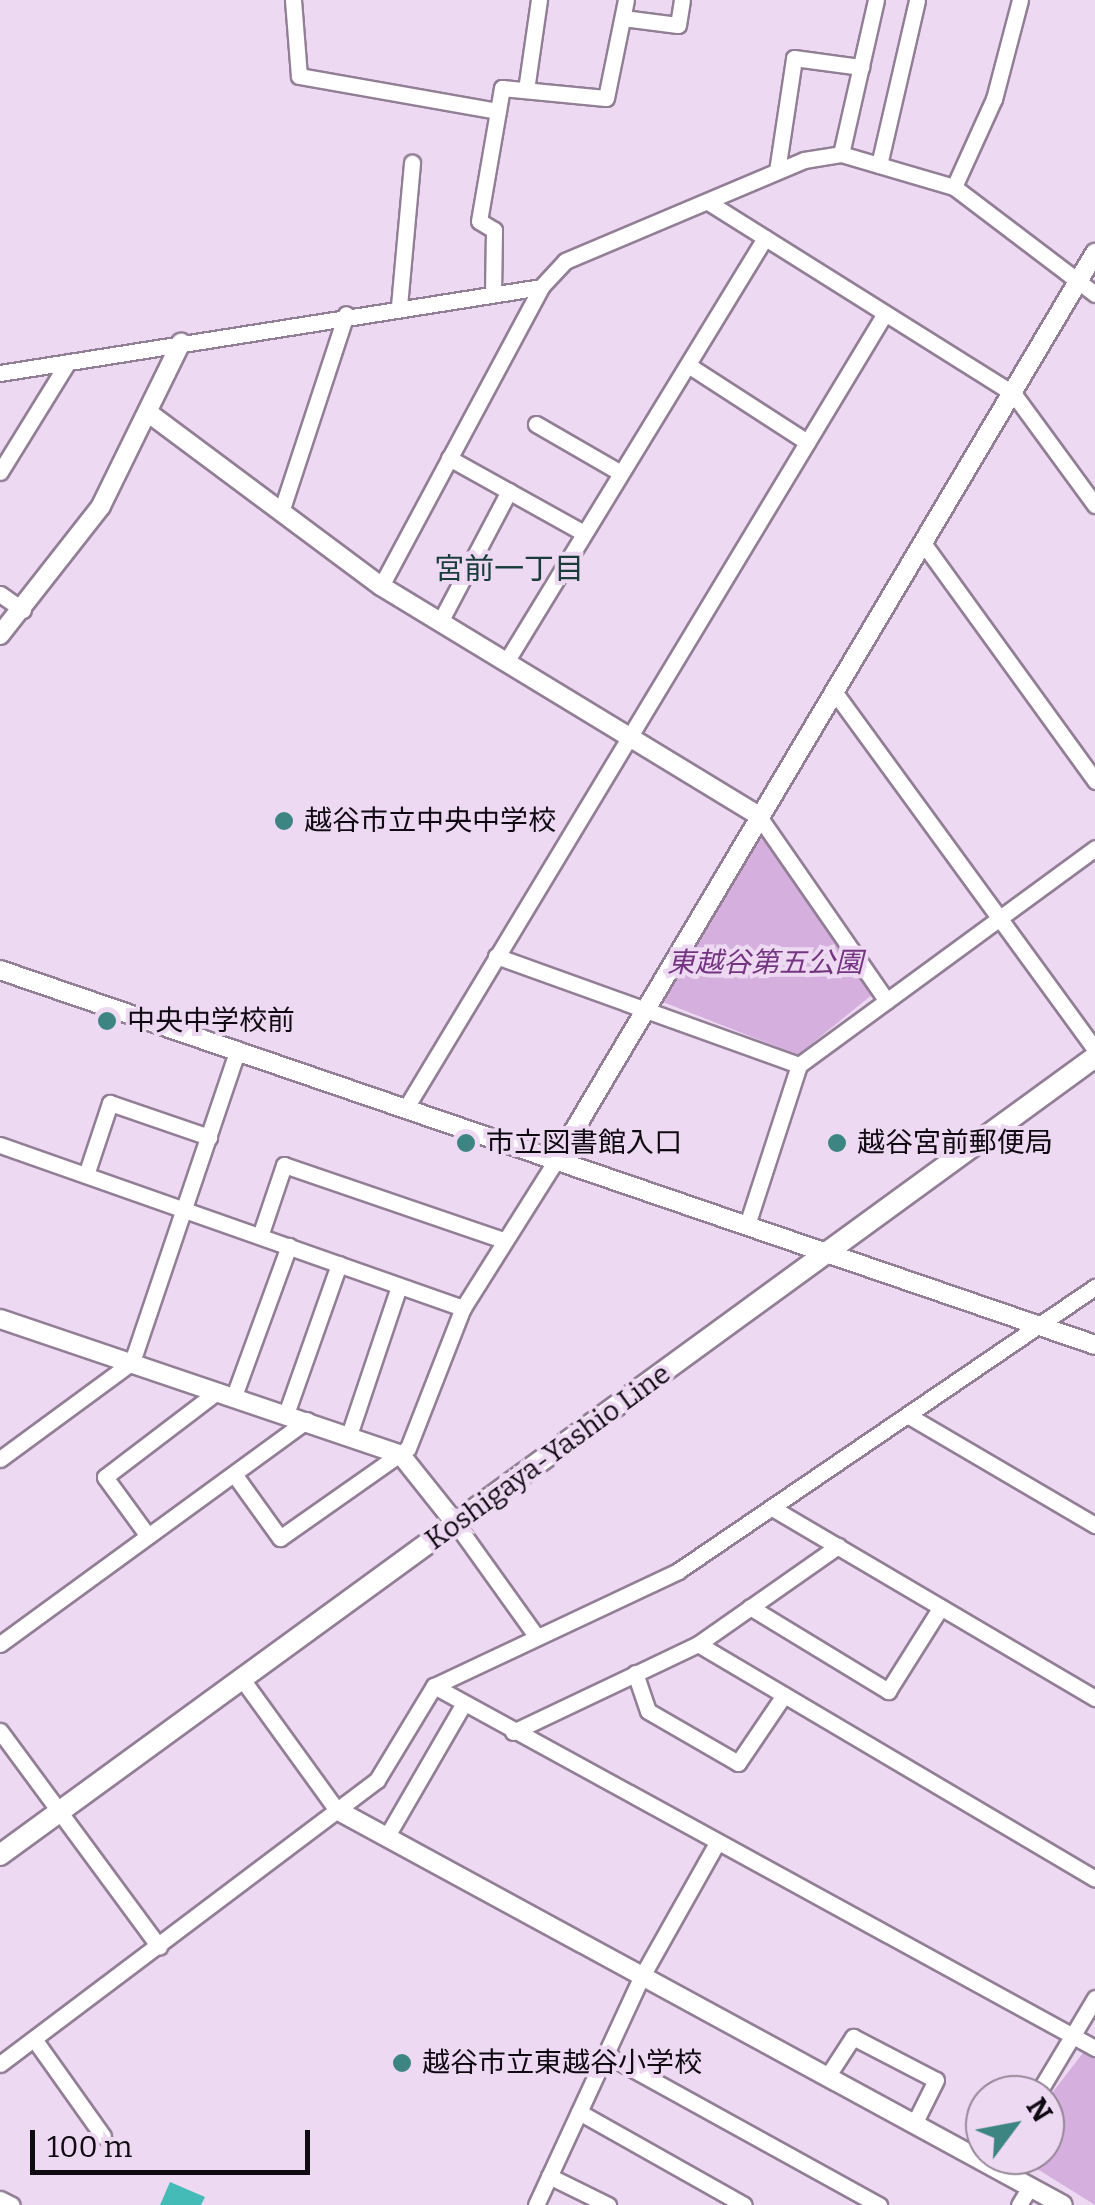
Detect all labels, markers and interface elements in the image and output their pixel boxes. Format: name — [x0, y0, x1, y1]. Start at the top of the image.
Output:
district label: 宮前一丁目 — [434, 551, 584, 587]
place label: 越谷市立中央中学校 — [304, 804, 556, 838]
marker: 越谷市立中央中学校 — [273, 810, 295, 832]
park label: 東越谷第五公園 — [667, 946, 863, 980]
place label: 中央中学校前 — [127, 1004, 295, 1038]
marker: 中央中学校前 — [96, 1010, 118, 1032]
place label: 市立図書館入口 — [486, 1126, 682, 1160]
place label: 越谷宮前郵便局 — [857, 1126, 1053, 1160]
marker: 市立図書館入口 — [455, 1132, 477, 1154]
marker: 越谷宮前郵便局 — [826, 1132, 848, 1154]
street label: Koshigaya-Yashio Line — [419, 1357, 677, 1557]
place label: 越谷市立東越谷小学校 — [422, 2046, 702, 2080]
marker: 越谷市立東越谷小学校 — [391, 2052, 413, 2074]
north arrow — [965, 2075, 1065, 2175]
text: N — [1019, 2092, 1059, 2128]
scale bar — [35, 2110, 315, 2172]
text: 100 m — [47, 2129, 132, 2165]

